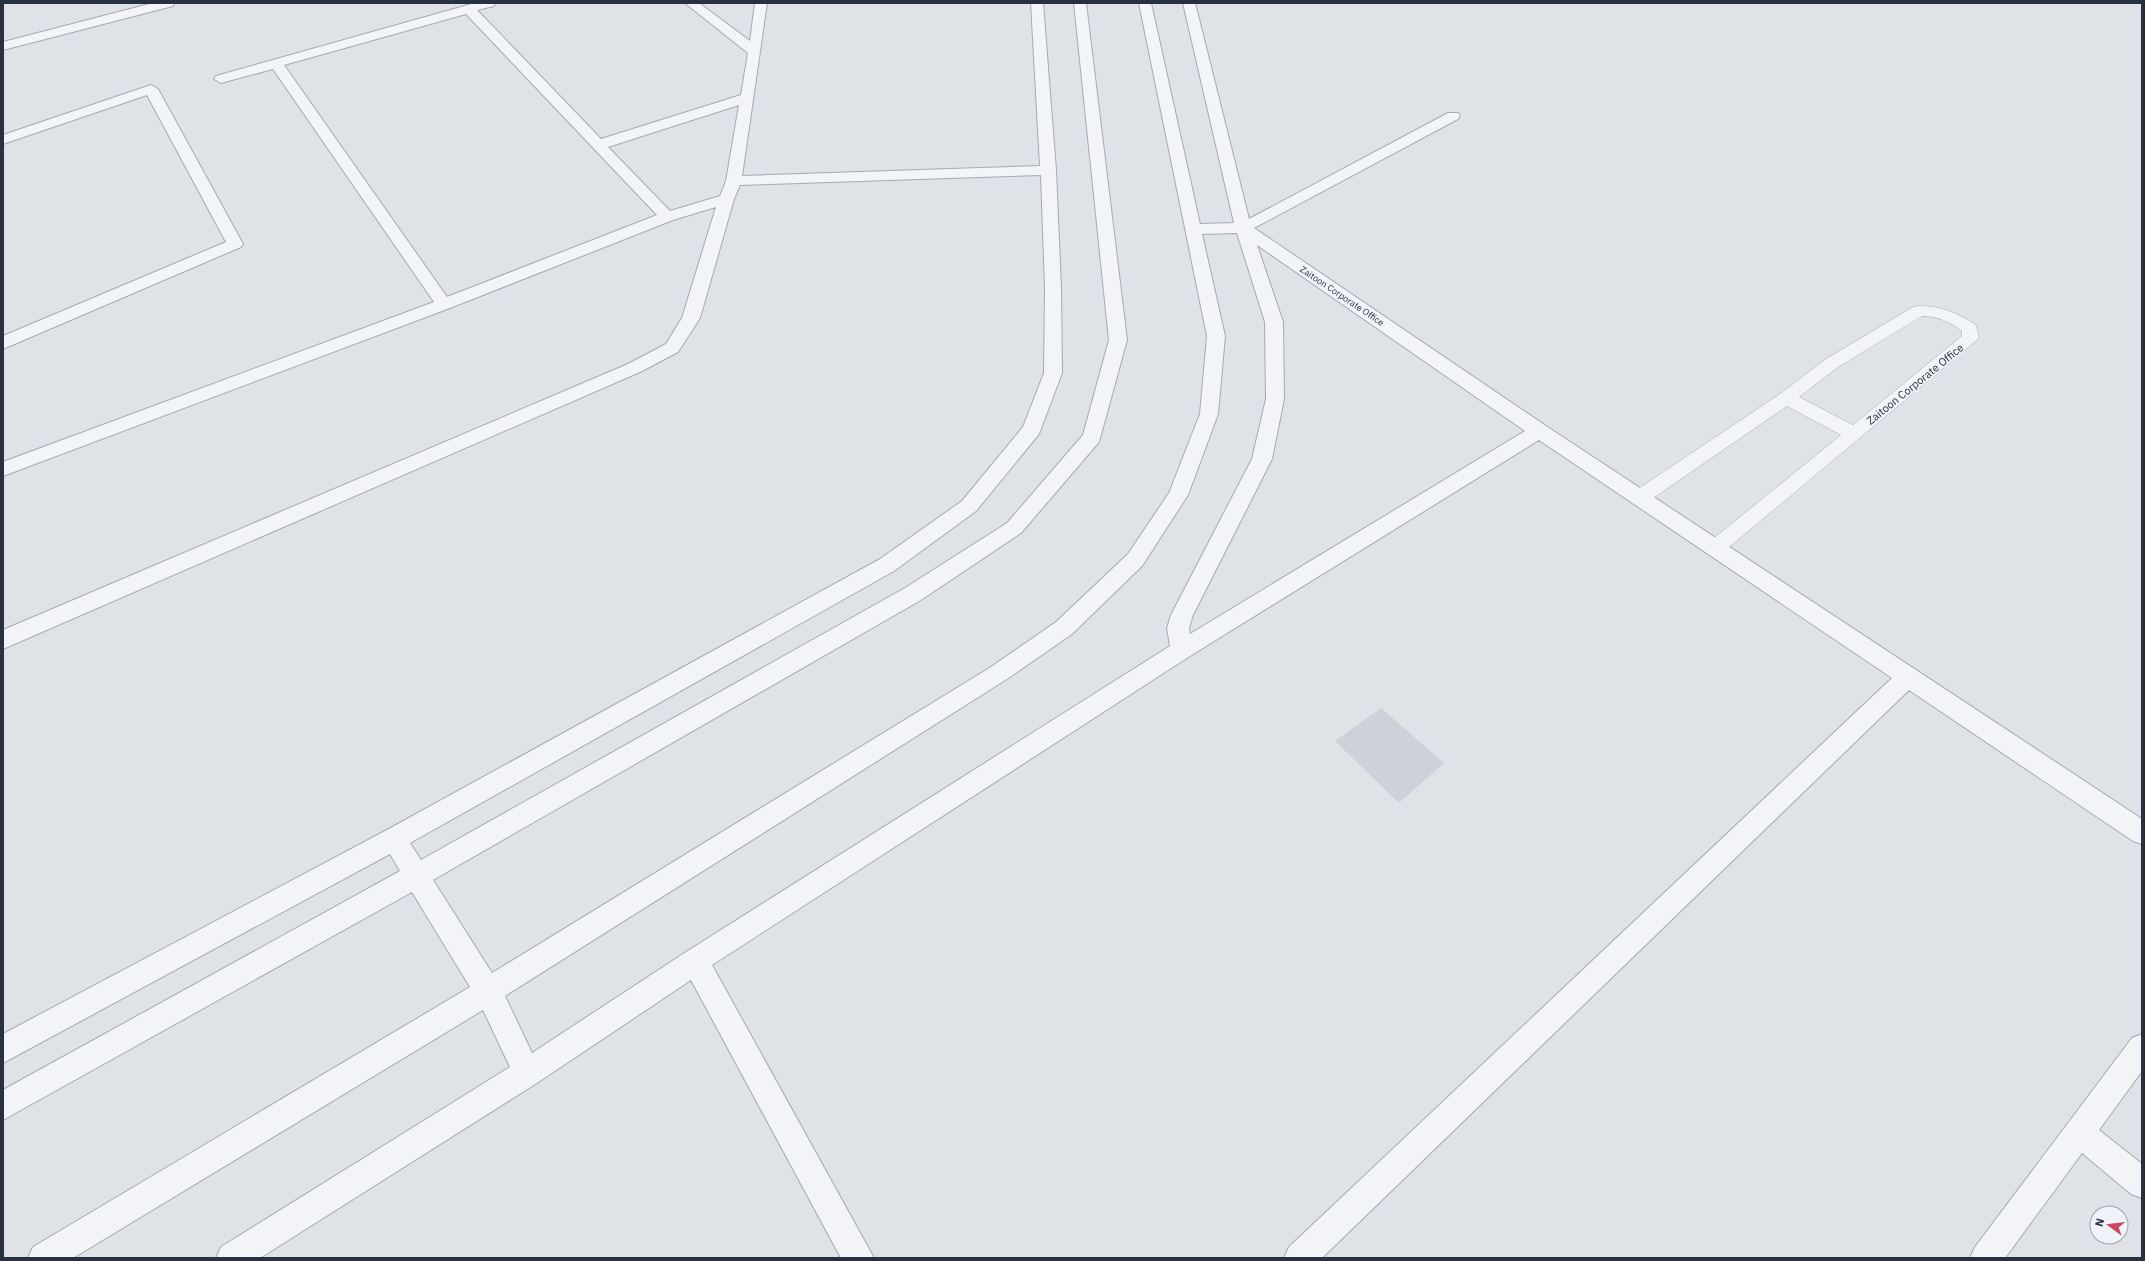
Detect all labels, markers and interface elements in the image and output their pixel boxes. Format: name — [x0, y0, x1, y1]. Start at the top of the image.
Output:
street label: Zaitoon Corporate Office — [1298, 263, 1386, 328]
street label: Zaitoon Corporate Office — [1864, 340, 1966, 428]
north arrow — [2089, 1205, 2129, 1245]
text: N — [2092, 1217, 2107, 1228]

